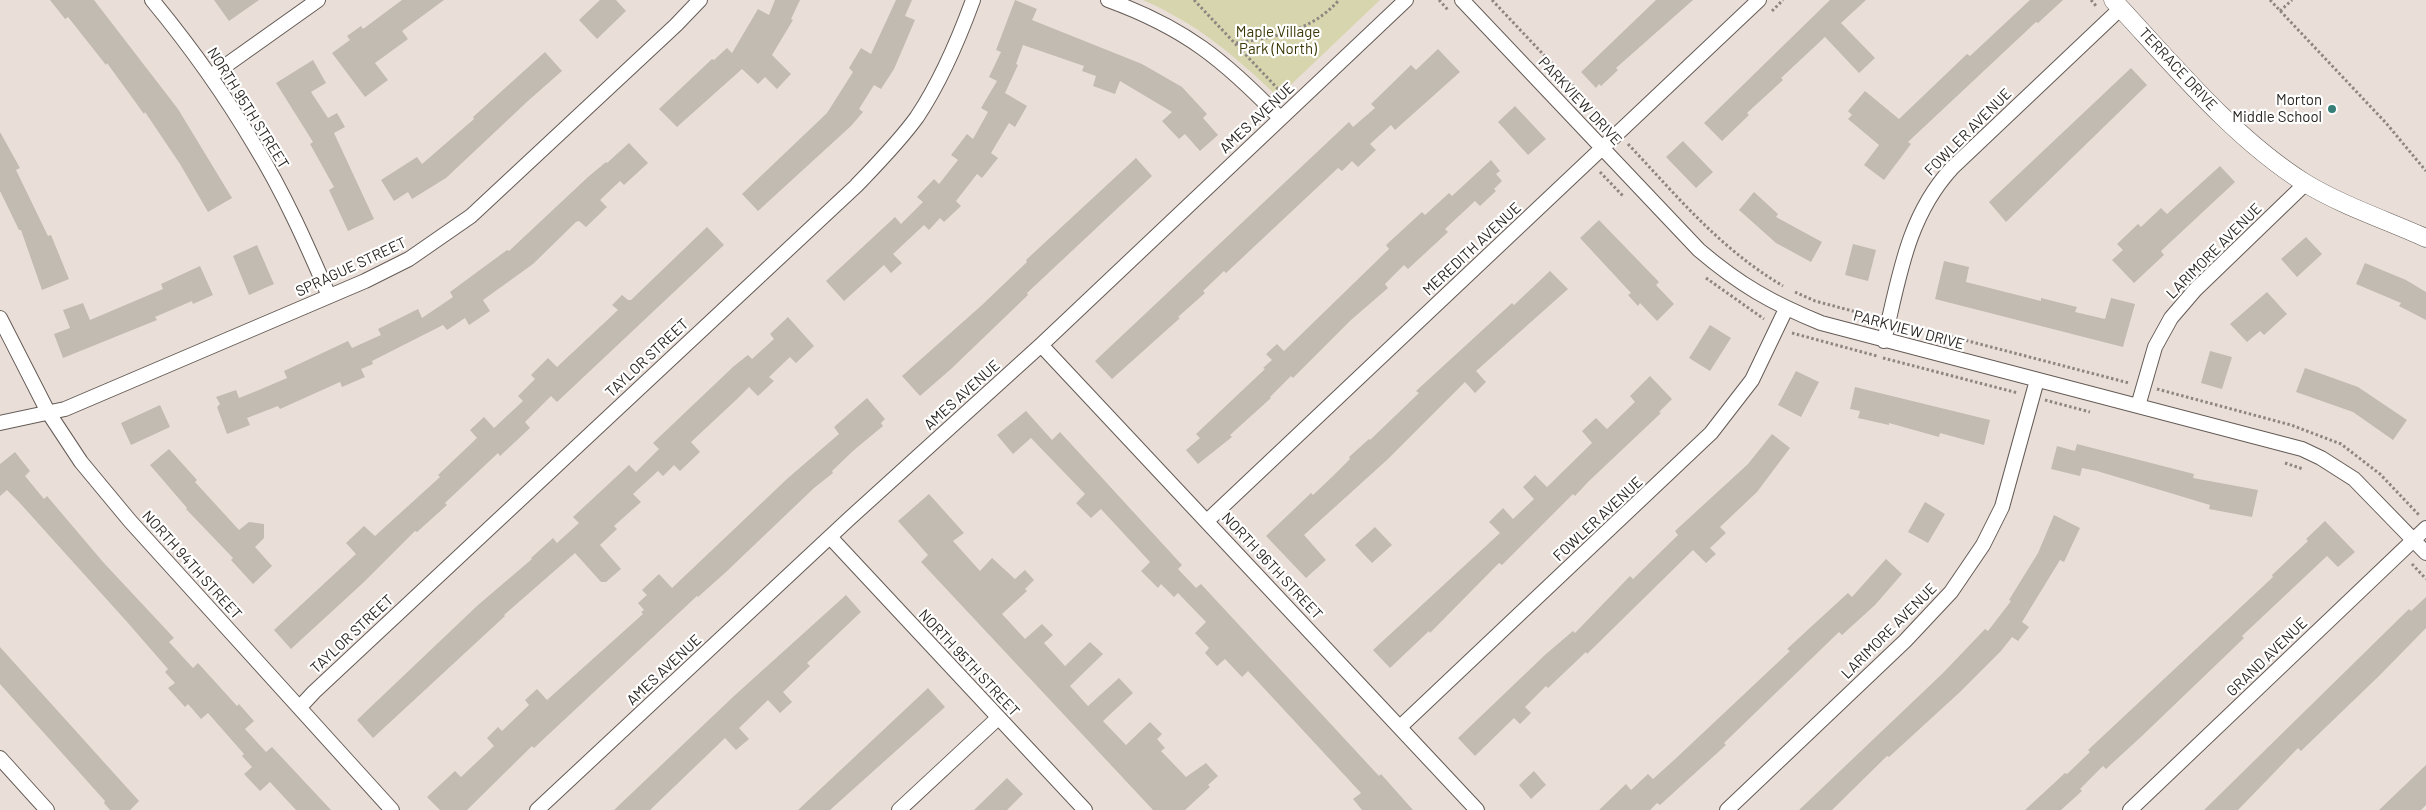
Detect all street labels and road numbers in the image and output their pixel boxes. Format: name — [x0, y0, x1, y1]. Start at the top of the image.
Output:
street label: TERRACE DRIVE — [2135, 24, 2221, 114]
street label: NORTH 95TH STREET — [203, 44, 293, 172]
street label: PARKVIEW DRIVE — [1534, 53, 1626, 149]
street label: AMES AVENUE — [1216, 79, 1298, 157]
street label: FOWLER AVENUE — [1921, 85, 2015, 179]
street label: MEREDITH AVENUE — [1419, 199, 1525, 299]
street label: LARIMORE AVENUE — [2163, 200, 2265, 302]
street label: SPRAGUE STREET — [293, 233, 409, 301]
street label: PARKVIEW DRIVE — [1852, 307, 1966, 353]
street label: TAYLOR STREET — [602, 315, 692, 401]
street label: AMES AVENUE — [920, 356, 1004, 434]
street label: FOWLER AVENUE — [1550, 473, 1646, 565]
street label: NORTH 94TH STREET — [138, 507, 246, 623]
street label: NORTH 96TH STREET — [1218, 509, 1326, 623]
street label: LARIMORE AVENUE — [1838, 580, 1940, 682]
street label: TAYLOR STREET — [307, 591, 397, 677]
street label: NORTH 95TH STREET — [915, 606, 1023, 720]
street label: GRAND AVENUE — [2223, 614, 2311, 700]
street label: AMES AVENUE — [623, 631, 705, 709]

